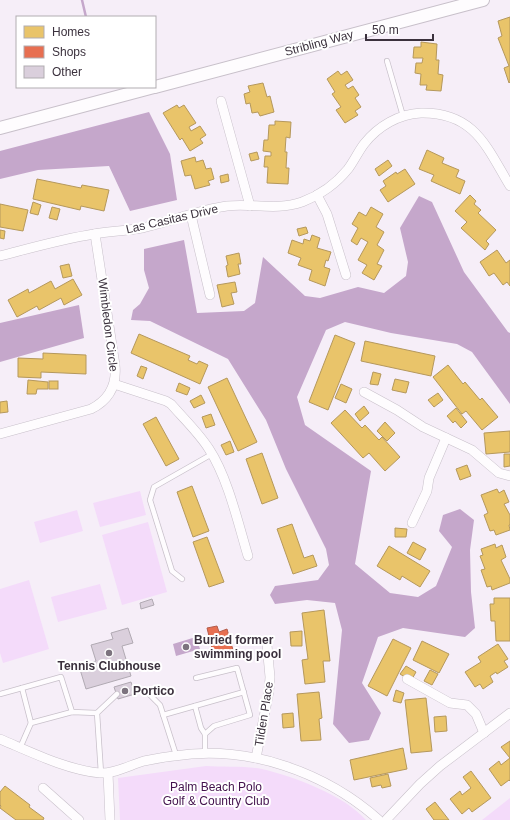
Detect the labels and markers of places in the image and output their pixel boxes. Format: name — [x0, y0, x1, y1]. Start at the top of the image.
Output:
place label: Buried former swimming pool — [194, 633, 281, 661]
marker: Buried former swimming pool — [181, 642, 191, 652]
marker: Tennis Clubhouse — [104, 648, 114, 658]
place label: Tennis Clubhouse — [57, 659, 161, 673]
place label: Portico — [133, 684, 174, 698]
marker: Portico — [120, 686, 130, 696]

